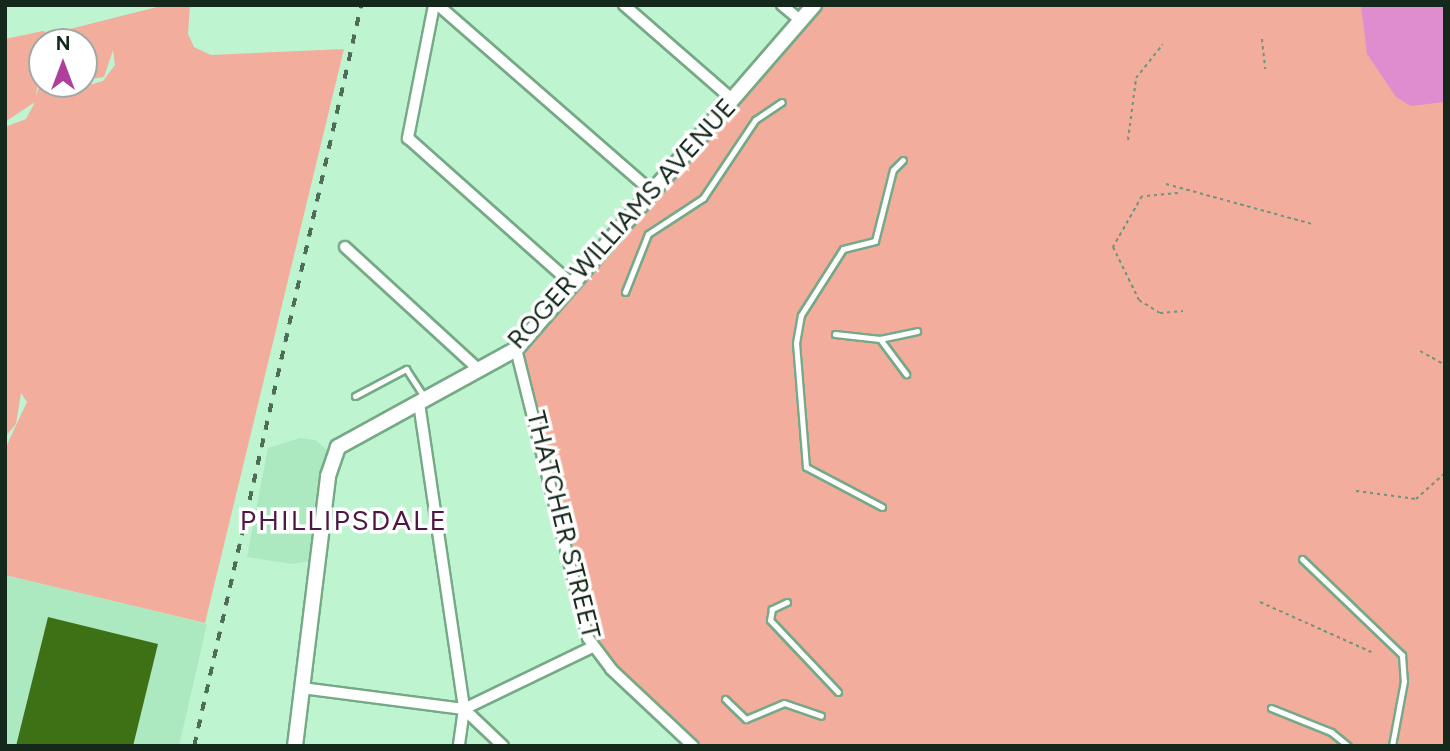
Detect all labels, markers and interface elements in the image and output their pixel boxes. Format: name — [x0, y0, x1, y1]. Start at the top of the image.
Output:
north arrow — [28, 28, 98, 98]
text: N — [56, 32, 70, 55]
street label: ROGER WILLIAMS AVENUE — [501, 92, 743, 356]
street label: THATCHER STREET — [520, 408, 606, 642]
district label: PHILLIPSDALE — [241, 503, 447, 537]

